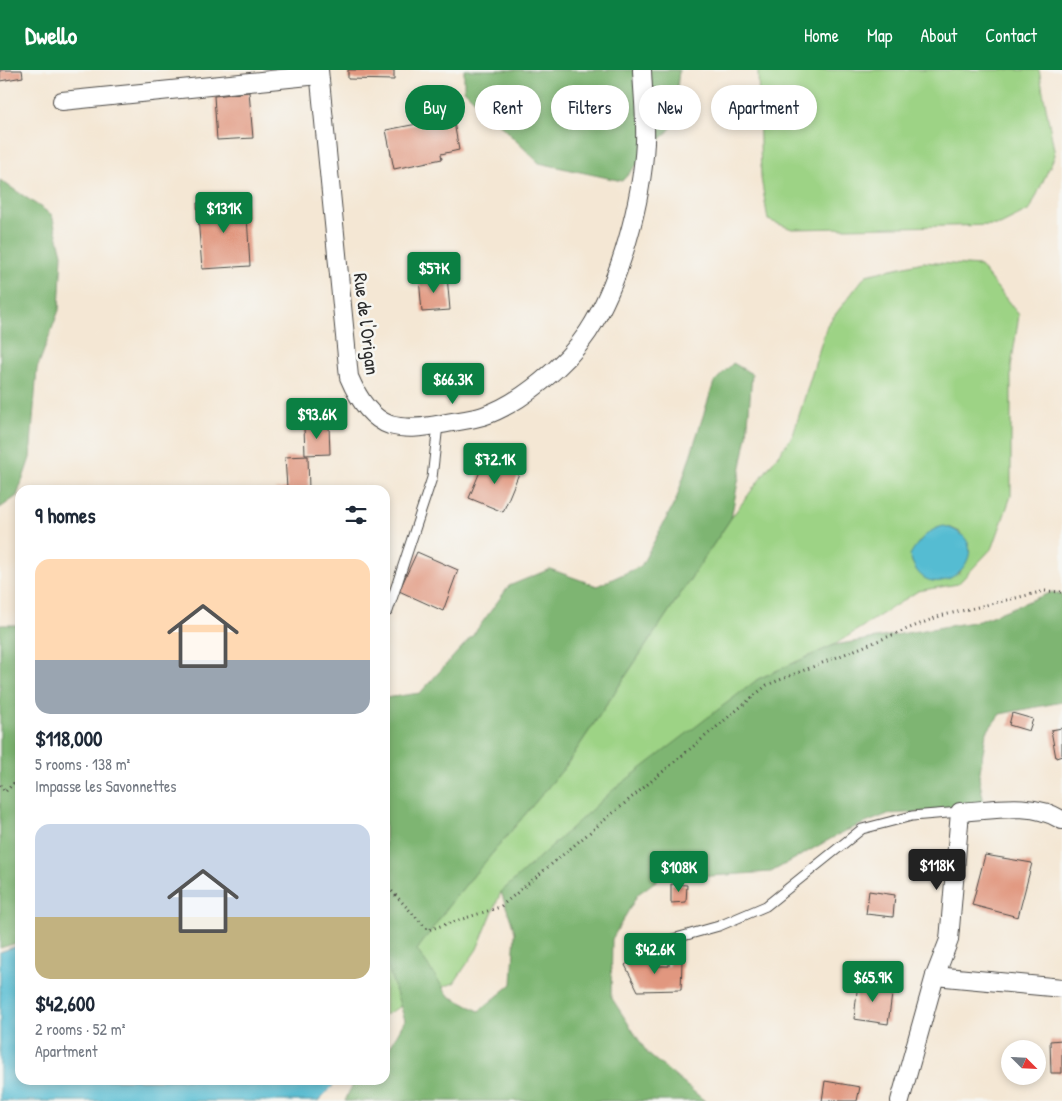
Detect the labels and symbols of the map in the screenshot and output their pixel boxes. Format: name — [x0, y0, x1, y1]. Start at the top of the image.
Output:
pin: $131K — [189, 191, 259, 234]
pin: $57K — [404, 252, 464, 294]
street label: Rue de l'Origan — [348, 272, 386, 376]
pin: $66.3K — [412, 362, 494, 405]
pin: $93.6K — [276, 398, 358, 440]
pin: $72.1K — [454, 442, 536, 485]
pin: $118K — [902, 848, 972, 891]
pin: $108K — [644, 850, 714, 893]
pin: $42.6K — [614, 932, 696, 975]
pin: $65.9K — [832, 960, 914, 1003]
north arrow — [1001, 1040, 1046, 1085]

